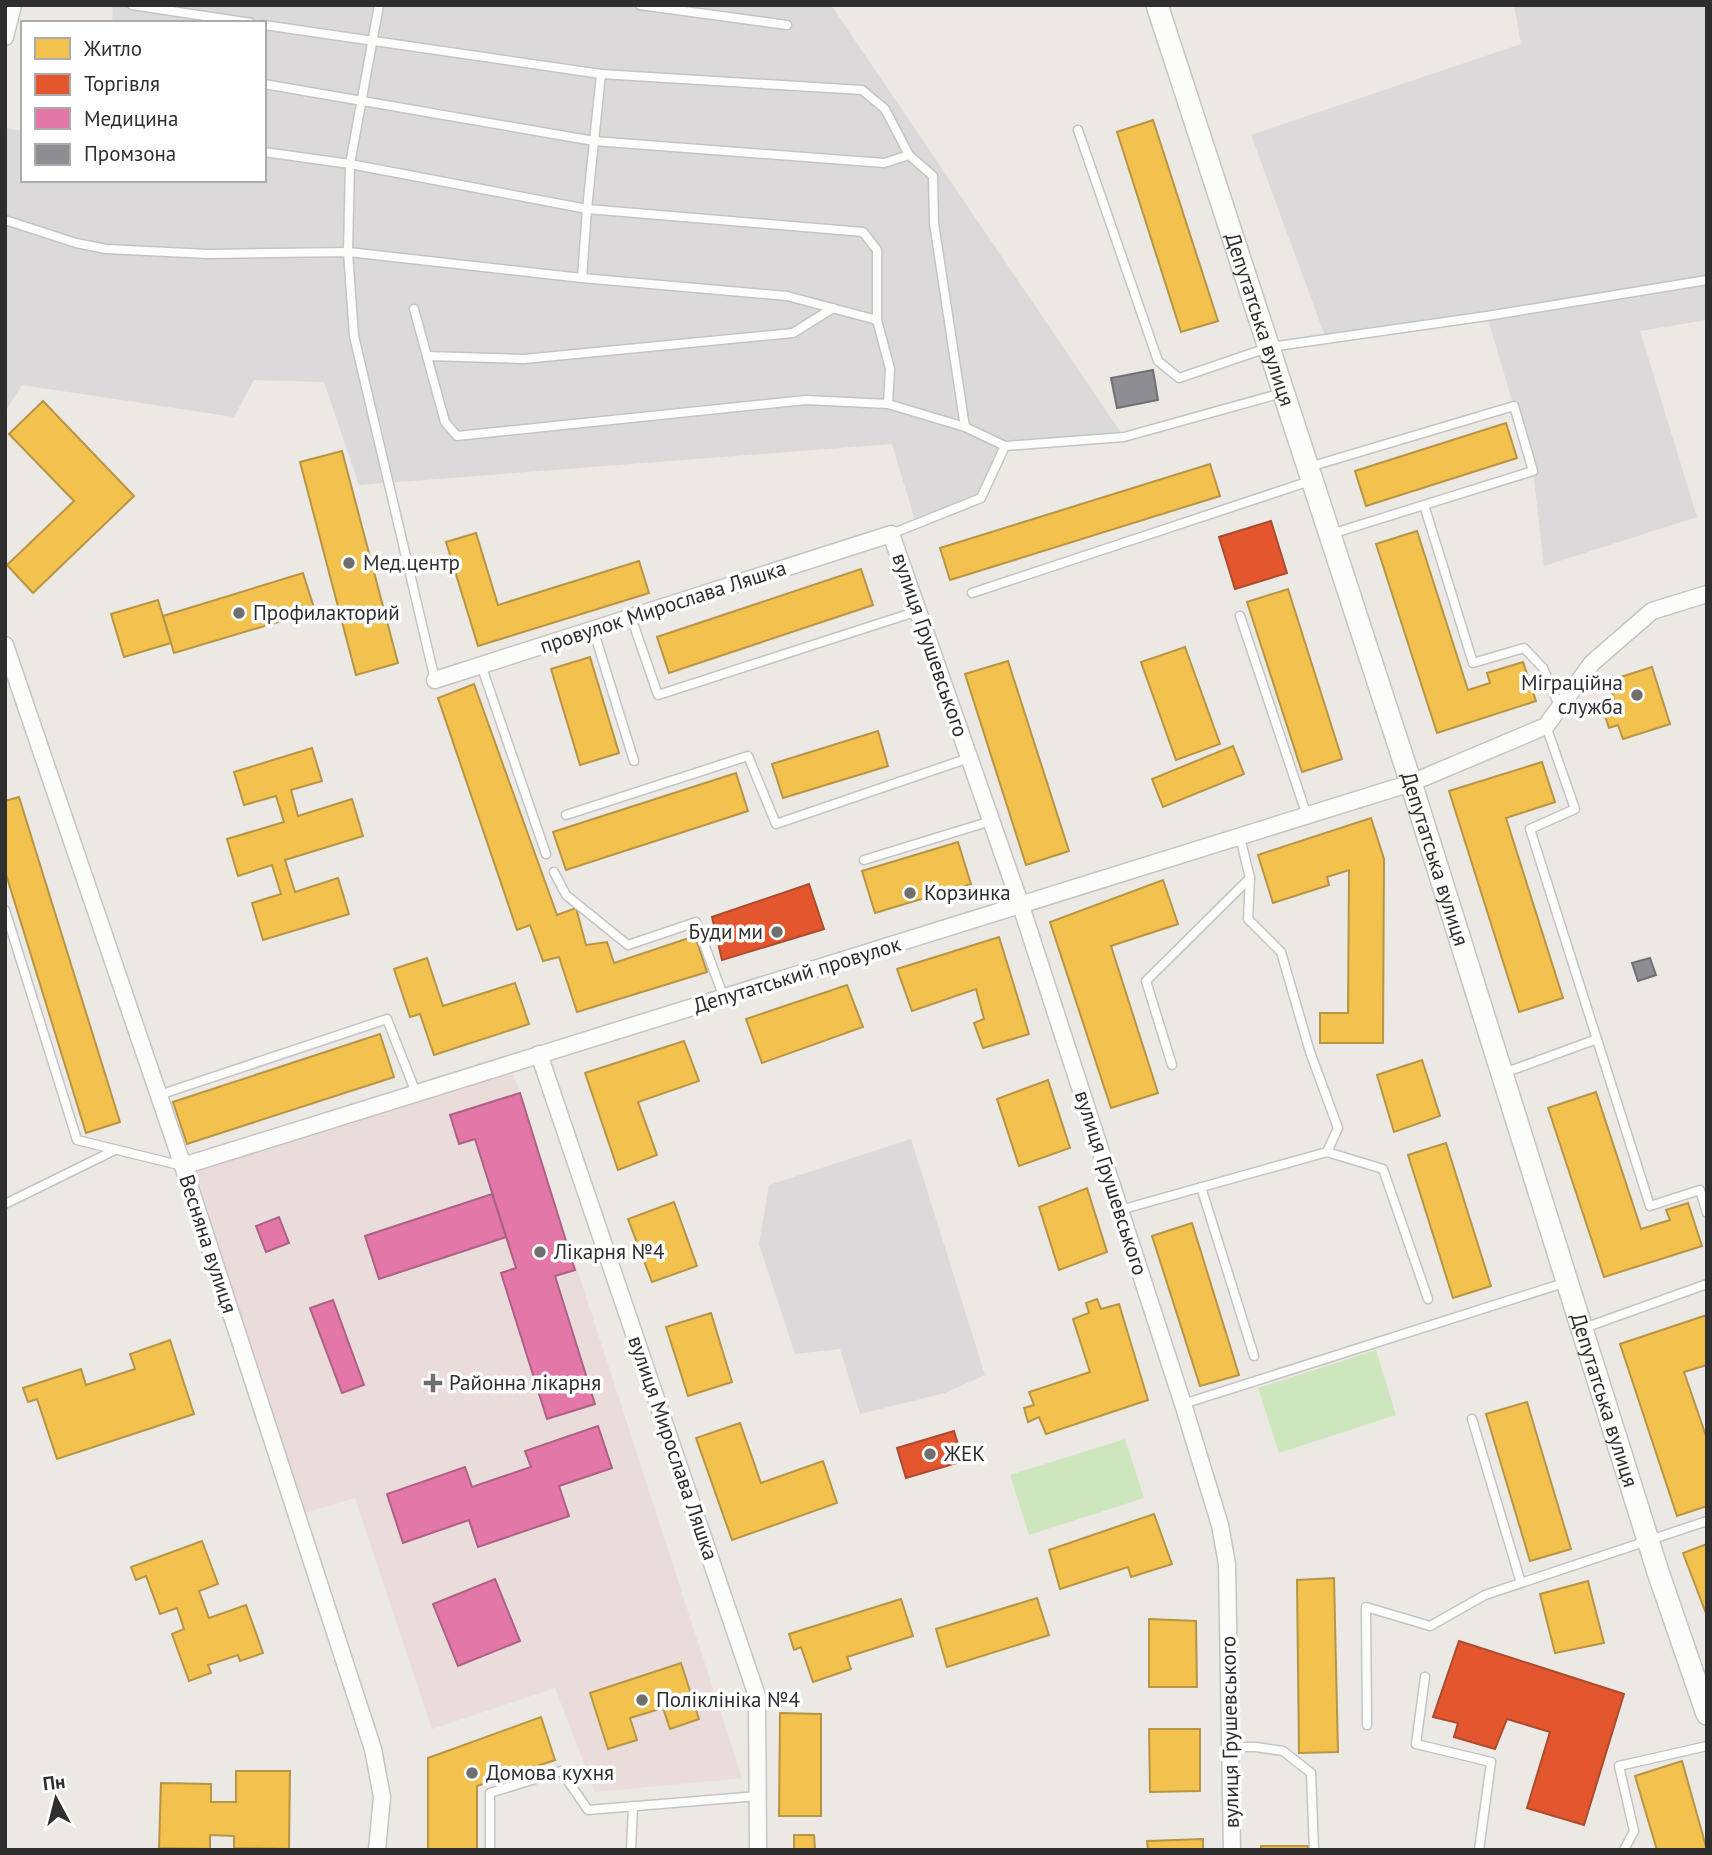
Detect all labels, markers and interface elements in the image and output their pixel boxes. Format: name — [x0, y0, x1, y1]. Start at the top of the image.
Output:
legend — [21, 21, 266, 182]
text: Житло — [83, 35, 142, 62]
text: Торгівля — [84, 70, 160, 97]
text: Медицина — [84, 105, 178, 132]
text: Промзона — [84, 140, 176, 167]
street label: Депутатська вулиця — [1219, 229, 1301, 410]
place label: Мед.центр — [363, 549, 460, 576]
street label: вулиця Грушевського — [886, 549, 975, 740]
street label: провулок Мирослава Ляшка — [536, 554, 790, 659]
marker: Мед.центр — [341, 555, 357, 571]
place label: Профилакторий — [253, 599, 400, 626]
marker: Профилакторий — [231, 605, 247, 621]
place label: Міграційна служба — [1521, 669, 1623, 720]
marker: Міграційна служба — [1629, 687, 1645, 703]
street label: Депутатська вулиця — [1395, 768, 1475, 949]
place label: Корзинка — [924, 879, 1011, 906]
marker: Корзинка — [902, 885, 918, 901]
place label: Буди ми — [689, 918, 763, 945]
marker: Буди ми — [769, 924, 785, 940]
street label: Депутатський провулок — [690, 930, 904, 1019]
street label: вулиця Грушевського — [1069, 1087, 1154, 1279]
street label: Весняна вулиця — [173, 1171, 244, 1317]
place label: Лікарня №4 — [553, 1238, 664, 1265]
marker: Лікарня №4 — [532, 1244, 548, 1260]
street label: Депутатська вулиця — [1565, 1310, 1645, 1490]
street label: вулиця Мирослава Ляшка — [622, 1332, 725, 1564]
place label: Районна лікарня — [449, 1369, 601, 1396]
marker: Районна лікарня — [423, 1373, 443, 1393]
place label: ЖЕК — [943, 1440, 985, 1467]
marker: ЖЕК — [922, 1446, 938, 1462]
street label: вулиця Грушевського — [1214, 1636, 1245, 1828]
place label: Поліклініка №4 — [656, 1686, 800, 1713]
marker: Поліклініка №4 — [634, 1692, 650, 1708]
place label: Домова кухня — [486, 1759, 614, 1786]
north arrow — [21, 1764, 91, 1834]
marker: Домова кухня — [464, 1765, 480, 1781]
text: Пн — [41, 1769, 66, 1795]

